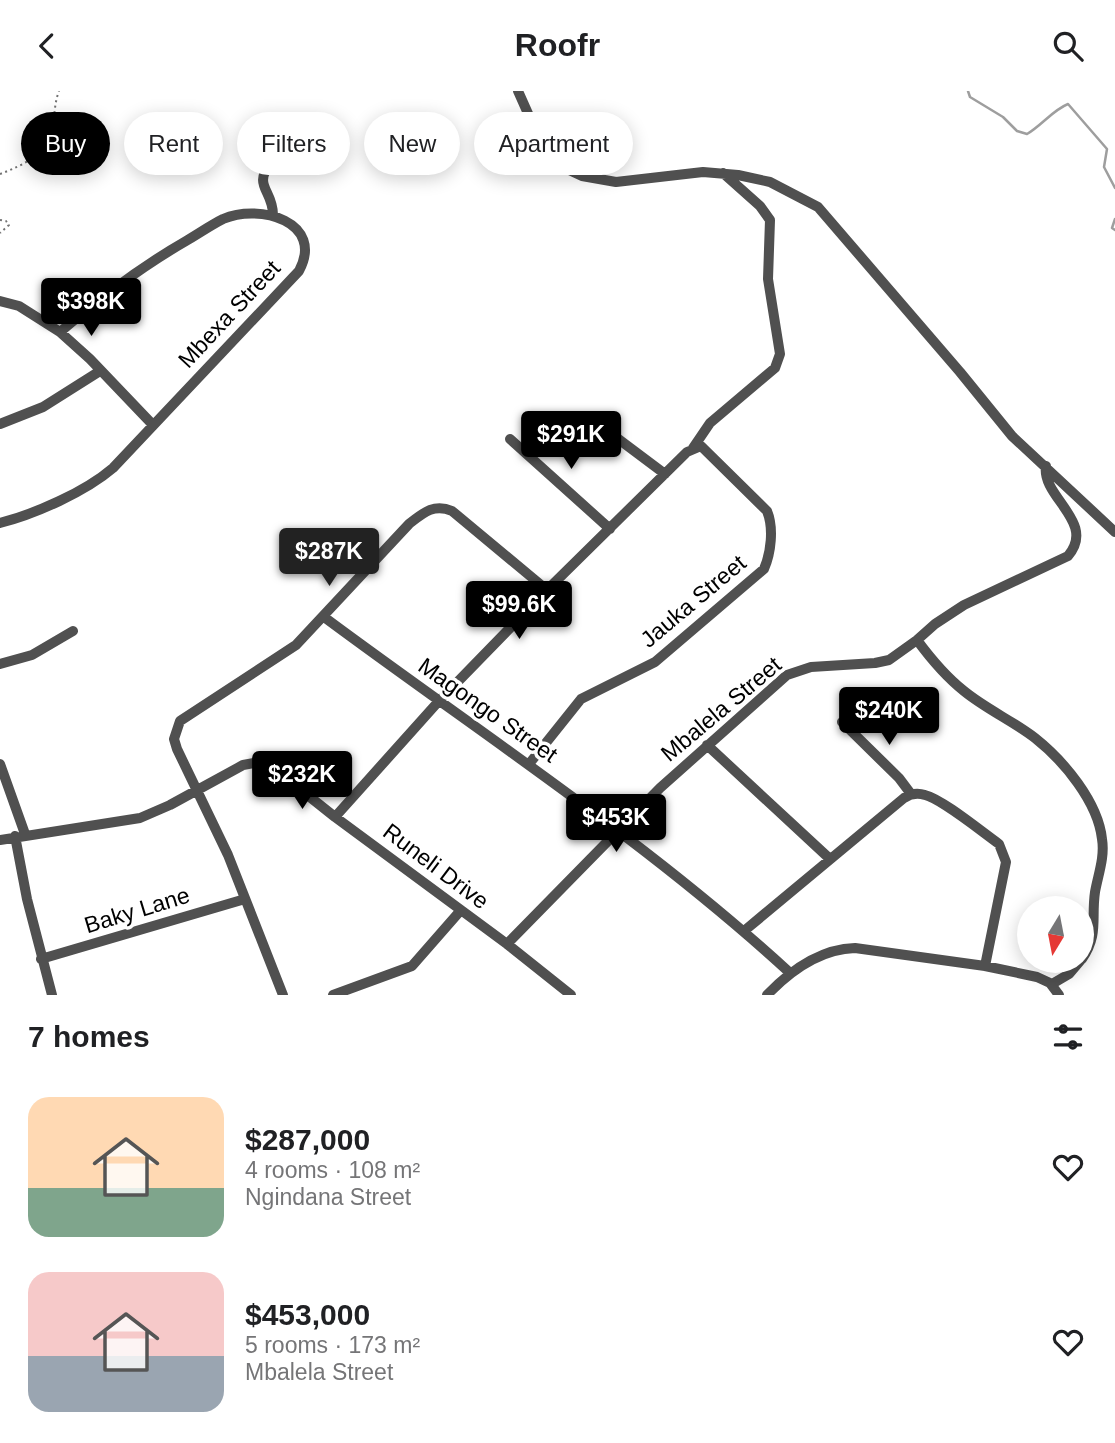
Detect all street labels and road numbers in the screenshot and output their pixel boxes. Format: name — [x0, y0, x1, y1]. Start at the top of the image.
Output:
street label: Mbexa Street — [173, 255, 286, 373]
street label: Jauka Street — [635, 549, 751, 652]
street label: Mbalela Street — [656, 651, 787, 767]
street label: Magongo Street — [414, 652, 563, 768]
street label: Runeli Drive — [378, 818, 494, 914]
street label: Baky Lane — [81, 882, 193, 938]

